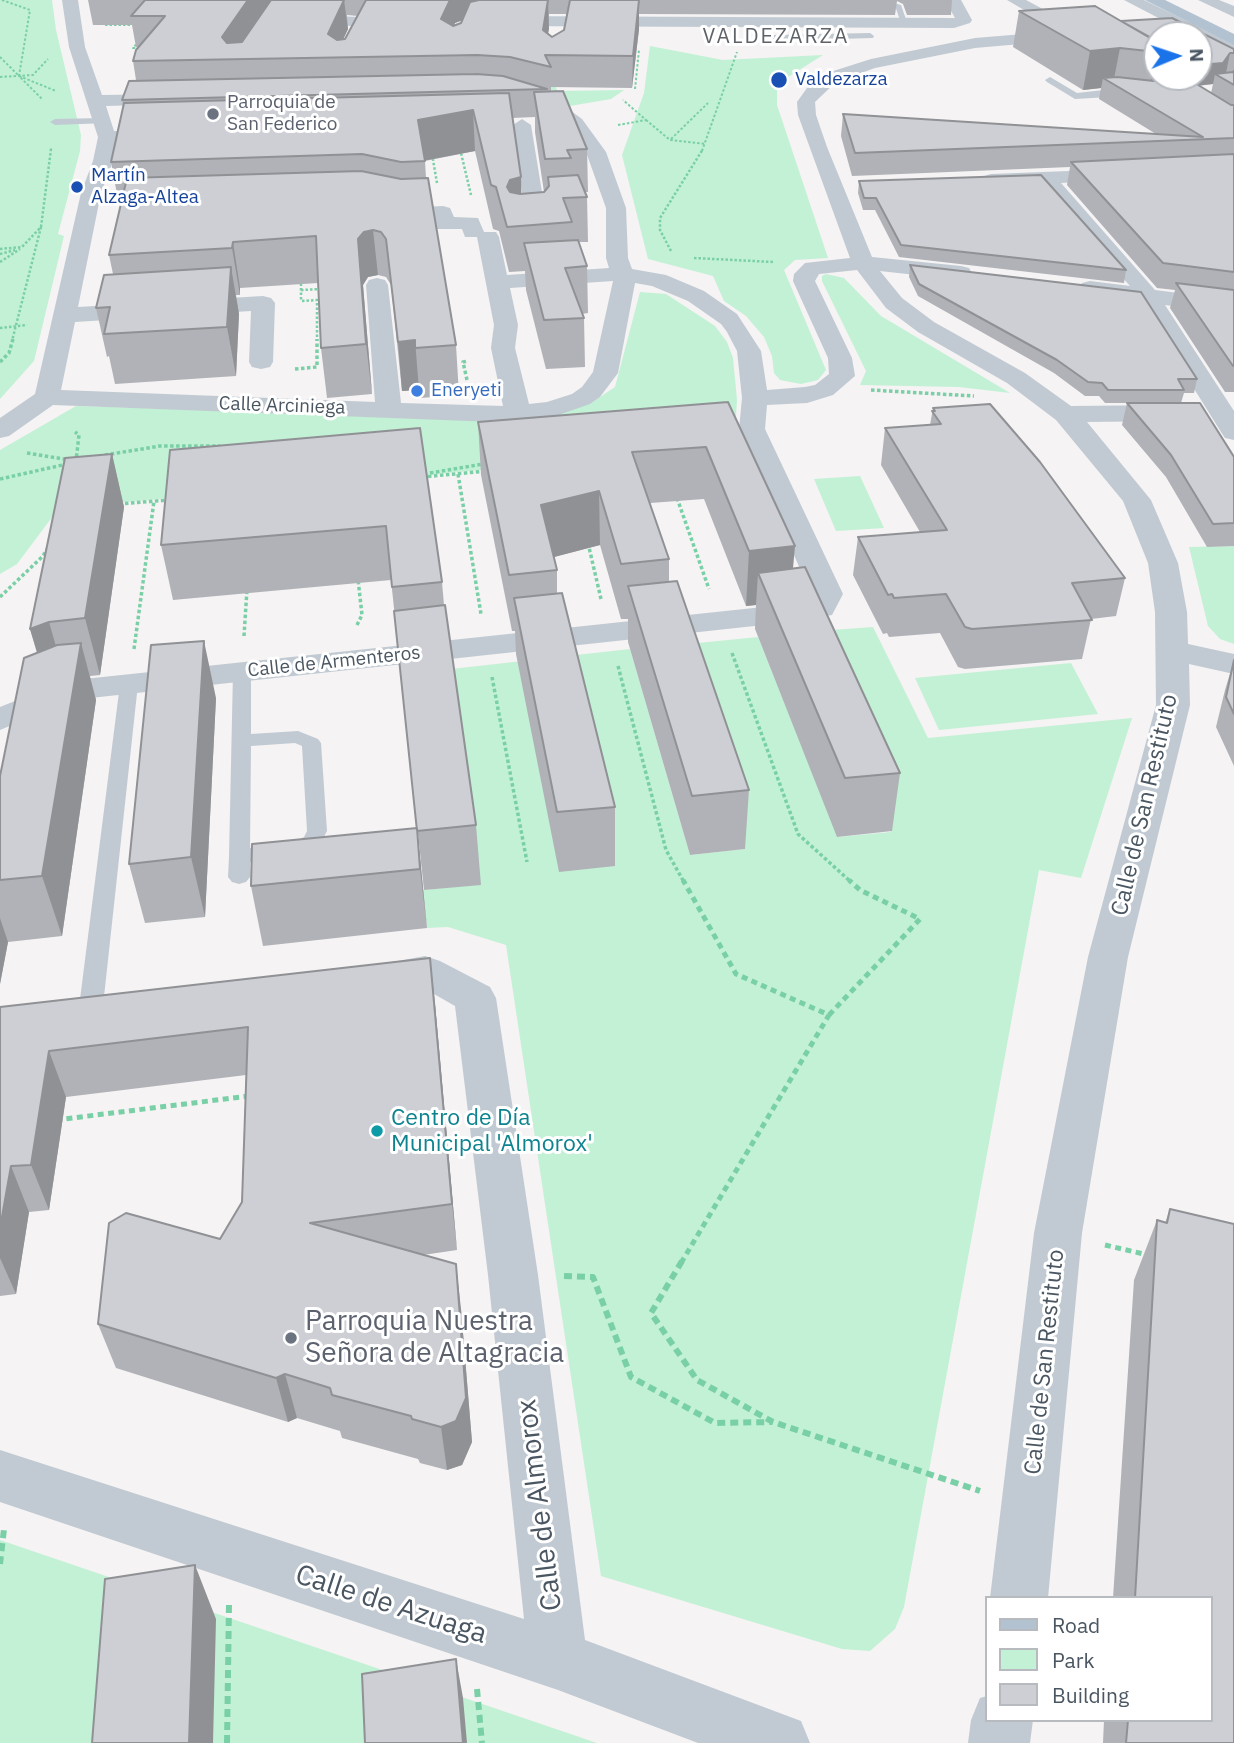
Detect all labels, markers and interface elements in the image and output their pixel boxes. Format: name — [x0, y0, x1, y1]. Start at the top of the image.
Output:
north arrow — [1143, 21, 1213, 91]
district label: VALDEZARZA — [704, 24, 848, 50]
text: N — [1185, 48, 1209, 63]
place label: Valdezarza — [795, 69, 888, 91]
marker: Valdezarza — [769, 70, 789, 90]
place label: Parroquia de San Federico — [227, 92, 337, 136]
marker: Parroquia de San Federico — [205, 106, 221, 122]
place label: Martín Alzaga-Altea — [91, 165, 199, 209]
marker: Martín Alzaga-Altea — [69, 179, 85, 195]
place label: Eneryeti — [431, 380, 502, 402]
marker: Eneryeti — [409, 383, 425, 399]
street label: Calle Arciniega — [218, 392, 346, 420]
street label: Calle de Armenteros — [246, 642, 422, 682]
street label: Calle de San Restituto — [1106, 692, 1184, 918]
place label: Centro de Día Municipal 'Almorox' — [391, 1104, 593, 1158]
marker: Centro de Día Municipal 'Almorox' — [369, 1123, 385, 1139]
street label: Calle de San Restituto — [1019, 1248, 1071, 1476]
place label: Parroquia Nuestra Señora de Altagracia — [305, 1305, 564, 1371]
marker: Parroquia Nuestra Señora de Altagracia — [283, 1330, 299, 1346]
street label: Calle de Almorox — [510, 1397, 570, 1613]
street label: Calle de Azuaga — [291, 1558, 491, 1652]
legend — [986, 1596, 1213, 1722]
text: Road — [1052, 1611, 1100, 1639]
text: Park — [1052, 1646, 1095, 1674]
text: Building — [1052, 1681, 1129, 1709]

